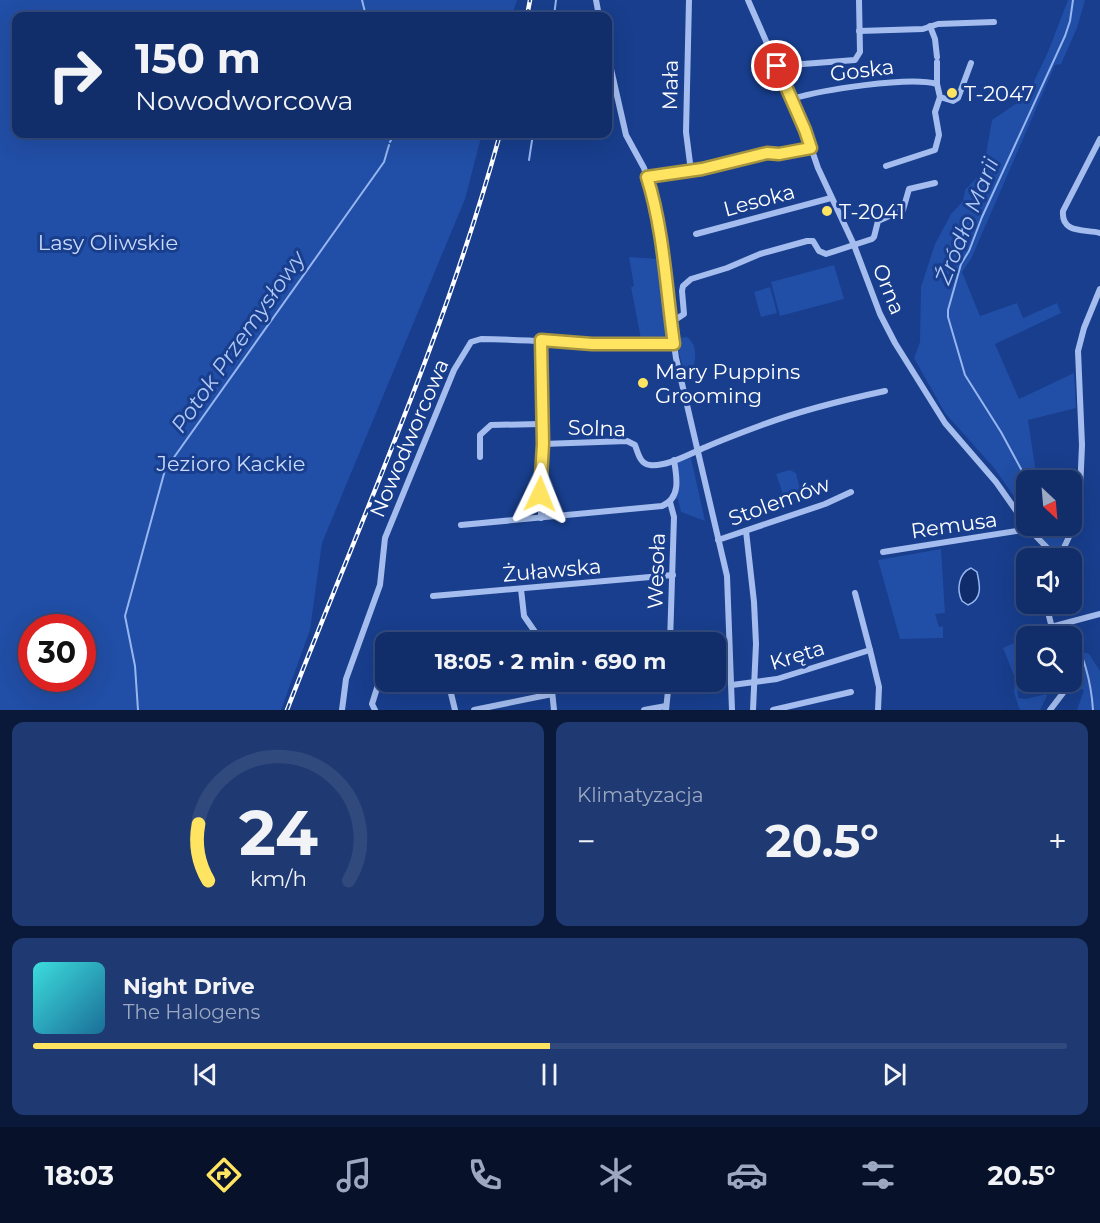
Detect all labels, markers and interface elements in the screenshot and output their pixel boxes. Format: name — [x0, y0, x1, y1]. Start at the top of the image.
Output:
text: 150 m — [135, 32, 261, 84]
icon: right — [36, 36, 114, 114]
pin — [751, 40, 802, 91]
icon: arrive — [760, 49, 793, 82]
street label: Goska — [829, 54, 895, 86]
street label: Mała — [657, 59, 683, 111]
place label: T-2047 — [964, 81, 1034, 106]
text: Nowodworcowa — [135, 84, 353, 117]
marker: T-2047 — [945, 86, 959, 100]
water label: Źródło Marii — [929, 154, 1005, 289]
street label: Lesoka — [720, 178, 798, 222]
place label: T-2041 — [839, 199, 905, 224]
marker: T-2041 — [820, 204, 834, 218]
park label: Lasy Oliwskie — [38, 230, 178, 255]
water label: Potok Przemysłowy — [165, 244, 312, 438]
street label: Orna — [868, 260, 910, 318]
street label: Nowodworcowa — [364, 355, 454, 521]
place label: Mary Puppins Grooming — [655, 359, 800, 408]
marker: Mary Puppins Grooming — [636, 376, 650, 390]
street label: Solna — [567, 414, 627, 442]
park label: Jezioro Kackie — [155, 451, 306, 476]
position arrow — [508, 462, 572, 526]
north arrow — [1016, 470, 1082, 536]
map controls — [1016, 470, 1082, 692]
street label: Stolemów — [725, 471, 834, 531]
street label: Remusa — [909, 507, 999, 543]
street label: Wesoła — [642, 532, 670, 610]
button: sound — [1016, 548, 1082, 614]
street label: Żuławska — [502, 553, 602, 587]
speed limit sign: 30 — [18, 614, 96, 692]
button: search — [1016, 626, 1082, 692]
street label: Kręta — [767, 635, 827, 675]
text: 18:05 · 2 min · 690 m — [435, 648, 666, 675]
text: Klimatyzacja — [577, 783, 704, 807]
text: 24 — [238, 795, 318, 871]
text: 20.5° — [765, 813, 879, 868]
text: − — [577, 821, 596, 861]
text: + — [1048, 821, 1067, 861]
text: km/h — [249, 865, 307, 891]
text: Night Drive — [123, 973, 255, 1000]
text: The Halogens — [123, 1000, 260, 1024]
icon: previous — [189, 1058, 222, 1091]
icon: pause — [533, 1058, 566, 1091]
icon: next — [878, 1058, 911, 1091]
icon: directions — [203, 1154, 245, 1196]
icon: music — [333, 1154, 375, 1196]
icon: phone — [464, 1154, 506, 1196]
icon: climate — [595, 1154, 637, 1196]
icon: car — [726, 1154, 768, 1196]
icon: filters — [857, 1154, 899, 1196]
text: 18:03 — [44, 1159, 114, 1192]
text: 20.5° — [987, 1159, 1056, 1192]

